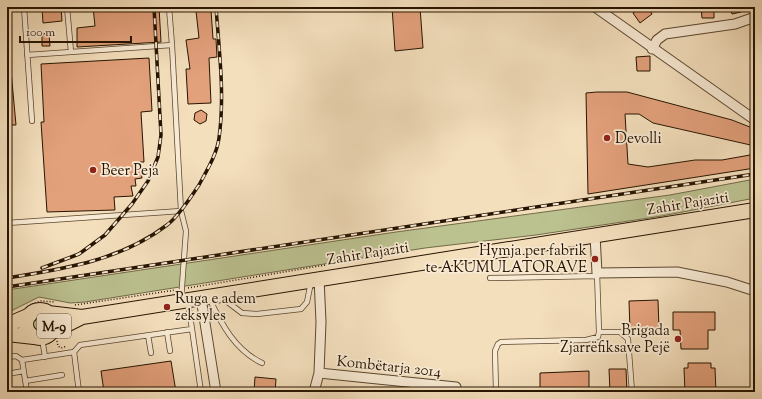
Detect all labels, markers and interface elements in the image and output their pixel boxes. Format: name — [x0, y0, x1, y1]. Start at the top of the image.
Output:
scale bar — [20, 18, 131, 44]
text: 100 m — [26, 24, 55, 42]
place label: Devolli — [615, 129, 662, 150]
marker: Devolli — [602, 133, 612, 143]
place label: Beer Peja — [101, 161, 159, 182]
marker: Beer Peja — [88, 165, 98, 175]
street label: Zahir Pajaziti — [646, 188, 731, 221]
street label: Zahir Pajaziti — [326, 238, 411, 271]
place label: Hymja per fabrik te AKUMULATORAVE — [425, 241, 587, 279]
marker: Hymja per fabrik te AKUMULATORAVE — [590, 254, 600, 264]
place label: Ruga e adem zeksyles — [175, 289, 257, 327]
marker: Ruga e adem zeksyles — [162, 302, 172, 312]
road number: M-9 — [37, 314, 71, 338]
place label: Brigada Zjarrëfiksave Pejë — [560, 321, 670, 359]
marker: Brigada Zjarrëfiksave Pejë — [673, 334, 683, 344]
street label: Kombëtarja 2014 — [336, 352, 443, 383]

